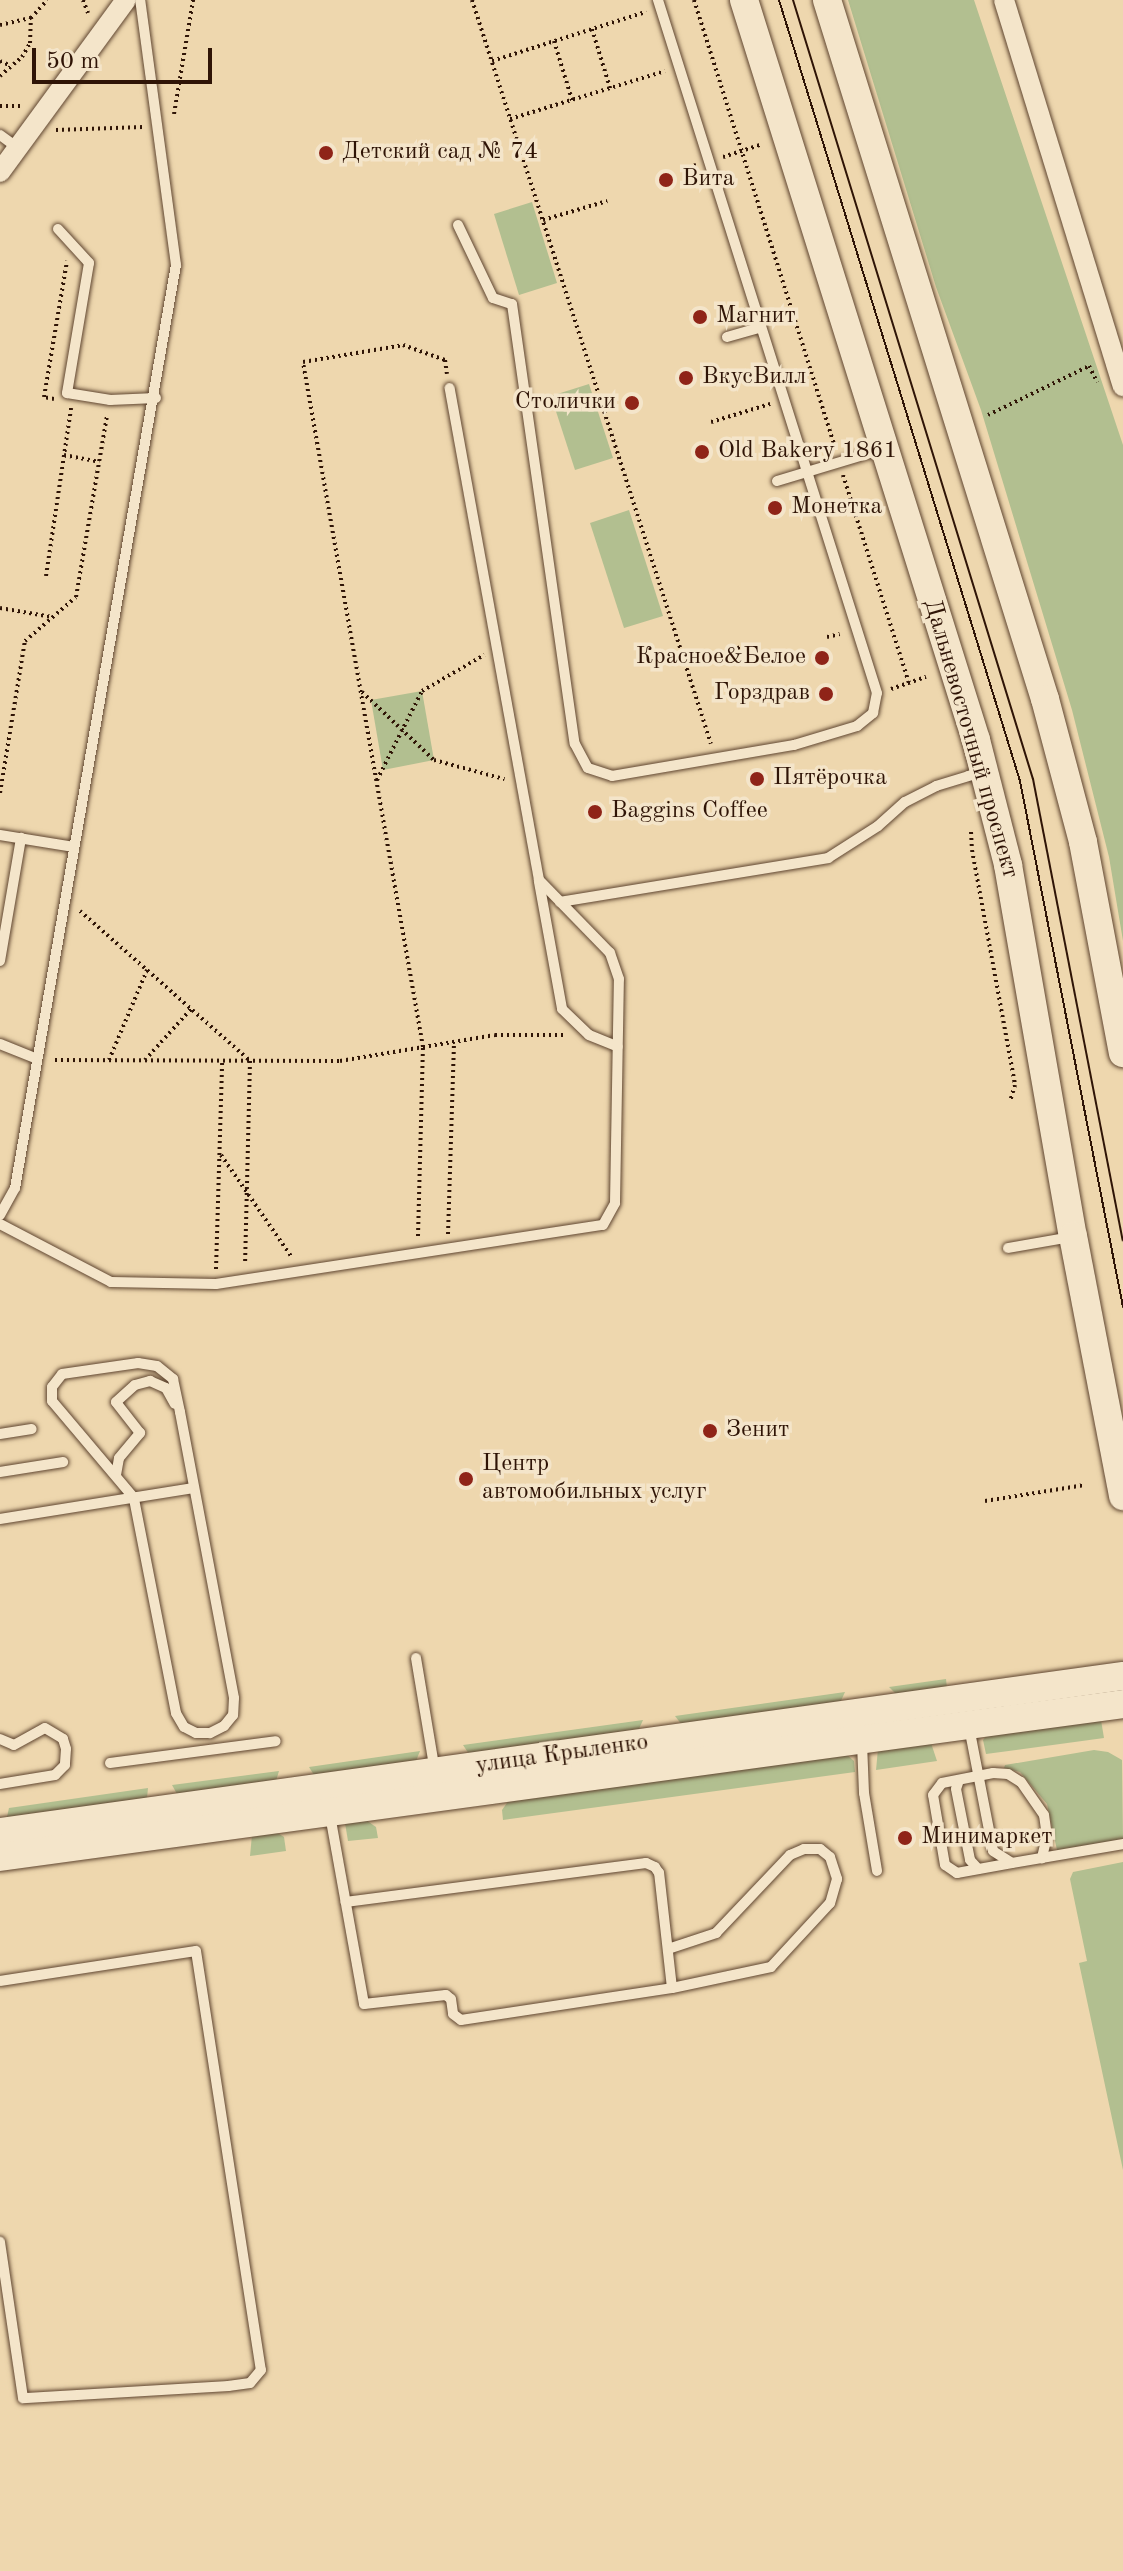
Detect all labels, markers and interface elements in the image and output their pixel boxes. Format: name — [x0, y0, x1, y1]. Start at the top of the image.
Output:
scale bar — [36, 32, 216, 82]
text: 50 m — [46, 50, 100, 74]
place label: Детский сад № 74 — [342, 139, 538, 167]
marker: Детский сад № 74 — [317, 144, 335, 162]
place label: Вита — [682, 166, 735, 194]
marker: Вита — [657, 171, 675, 189]
place label: Магнит — [716, 303, 796, 331]
marker: Магнит — [691, 308, 709, 326]
place label: ВкусВилл — [702, 364, 806, 392]
marker: ВкусВилл — [677, 369, 695, 387]
place label: Столички — [515, 389, 616, 417]
marker: Столички — [623, 394, 641, 412]
place label: Old Bakery 1861 — [718, 438, 897, 466]
marker: Old Bakery 1861 — [693, 443, 711, 461]
place label: Монетка — [791, 494, 882, 522]
marker: Монетка — [766, 499, 784, 517]
street label: Дальневосточный проспект — [916, 596, 1024, 882]
place label: Красное&Белое — [636, 644, 806, 672]
marker: Красное&Белое — [813, 649, 831, 667]
place label: Горздрав — [714, 680, 810, 708]
marker: Горздрав — [817, 685, 835, 703]
place label: Пятёрочка — [773, 765, 887, 793]
marker: Пятёрочка — [748, 770, 766, 788]
place label: Baggins Coffee — [611, 798, 768, 826]
marker: Baggins Coffee — [586, 803, 604, 821]
place label: Зенит — [726, 1417, 789, 1445]
marker: Зенит — [701, 1422, 719, 1440]
place label: Центр автомобильных услуг — [482, 1451, 707, 1507]
marker: Центр автомобильных услуг — [457, 1470, 475, 1488]
street label: улица Крыленко — [474, 1729, 650, 1781]
place label: Минимаркет — [921, 1824, 1053, 1852]
marker: Минимаркет — [896, 1829, 914, 1847]

